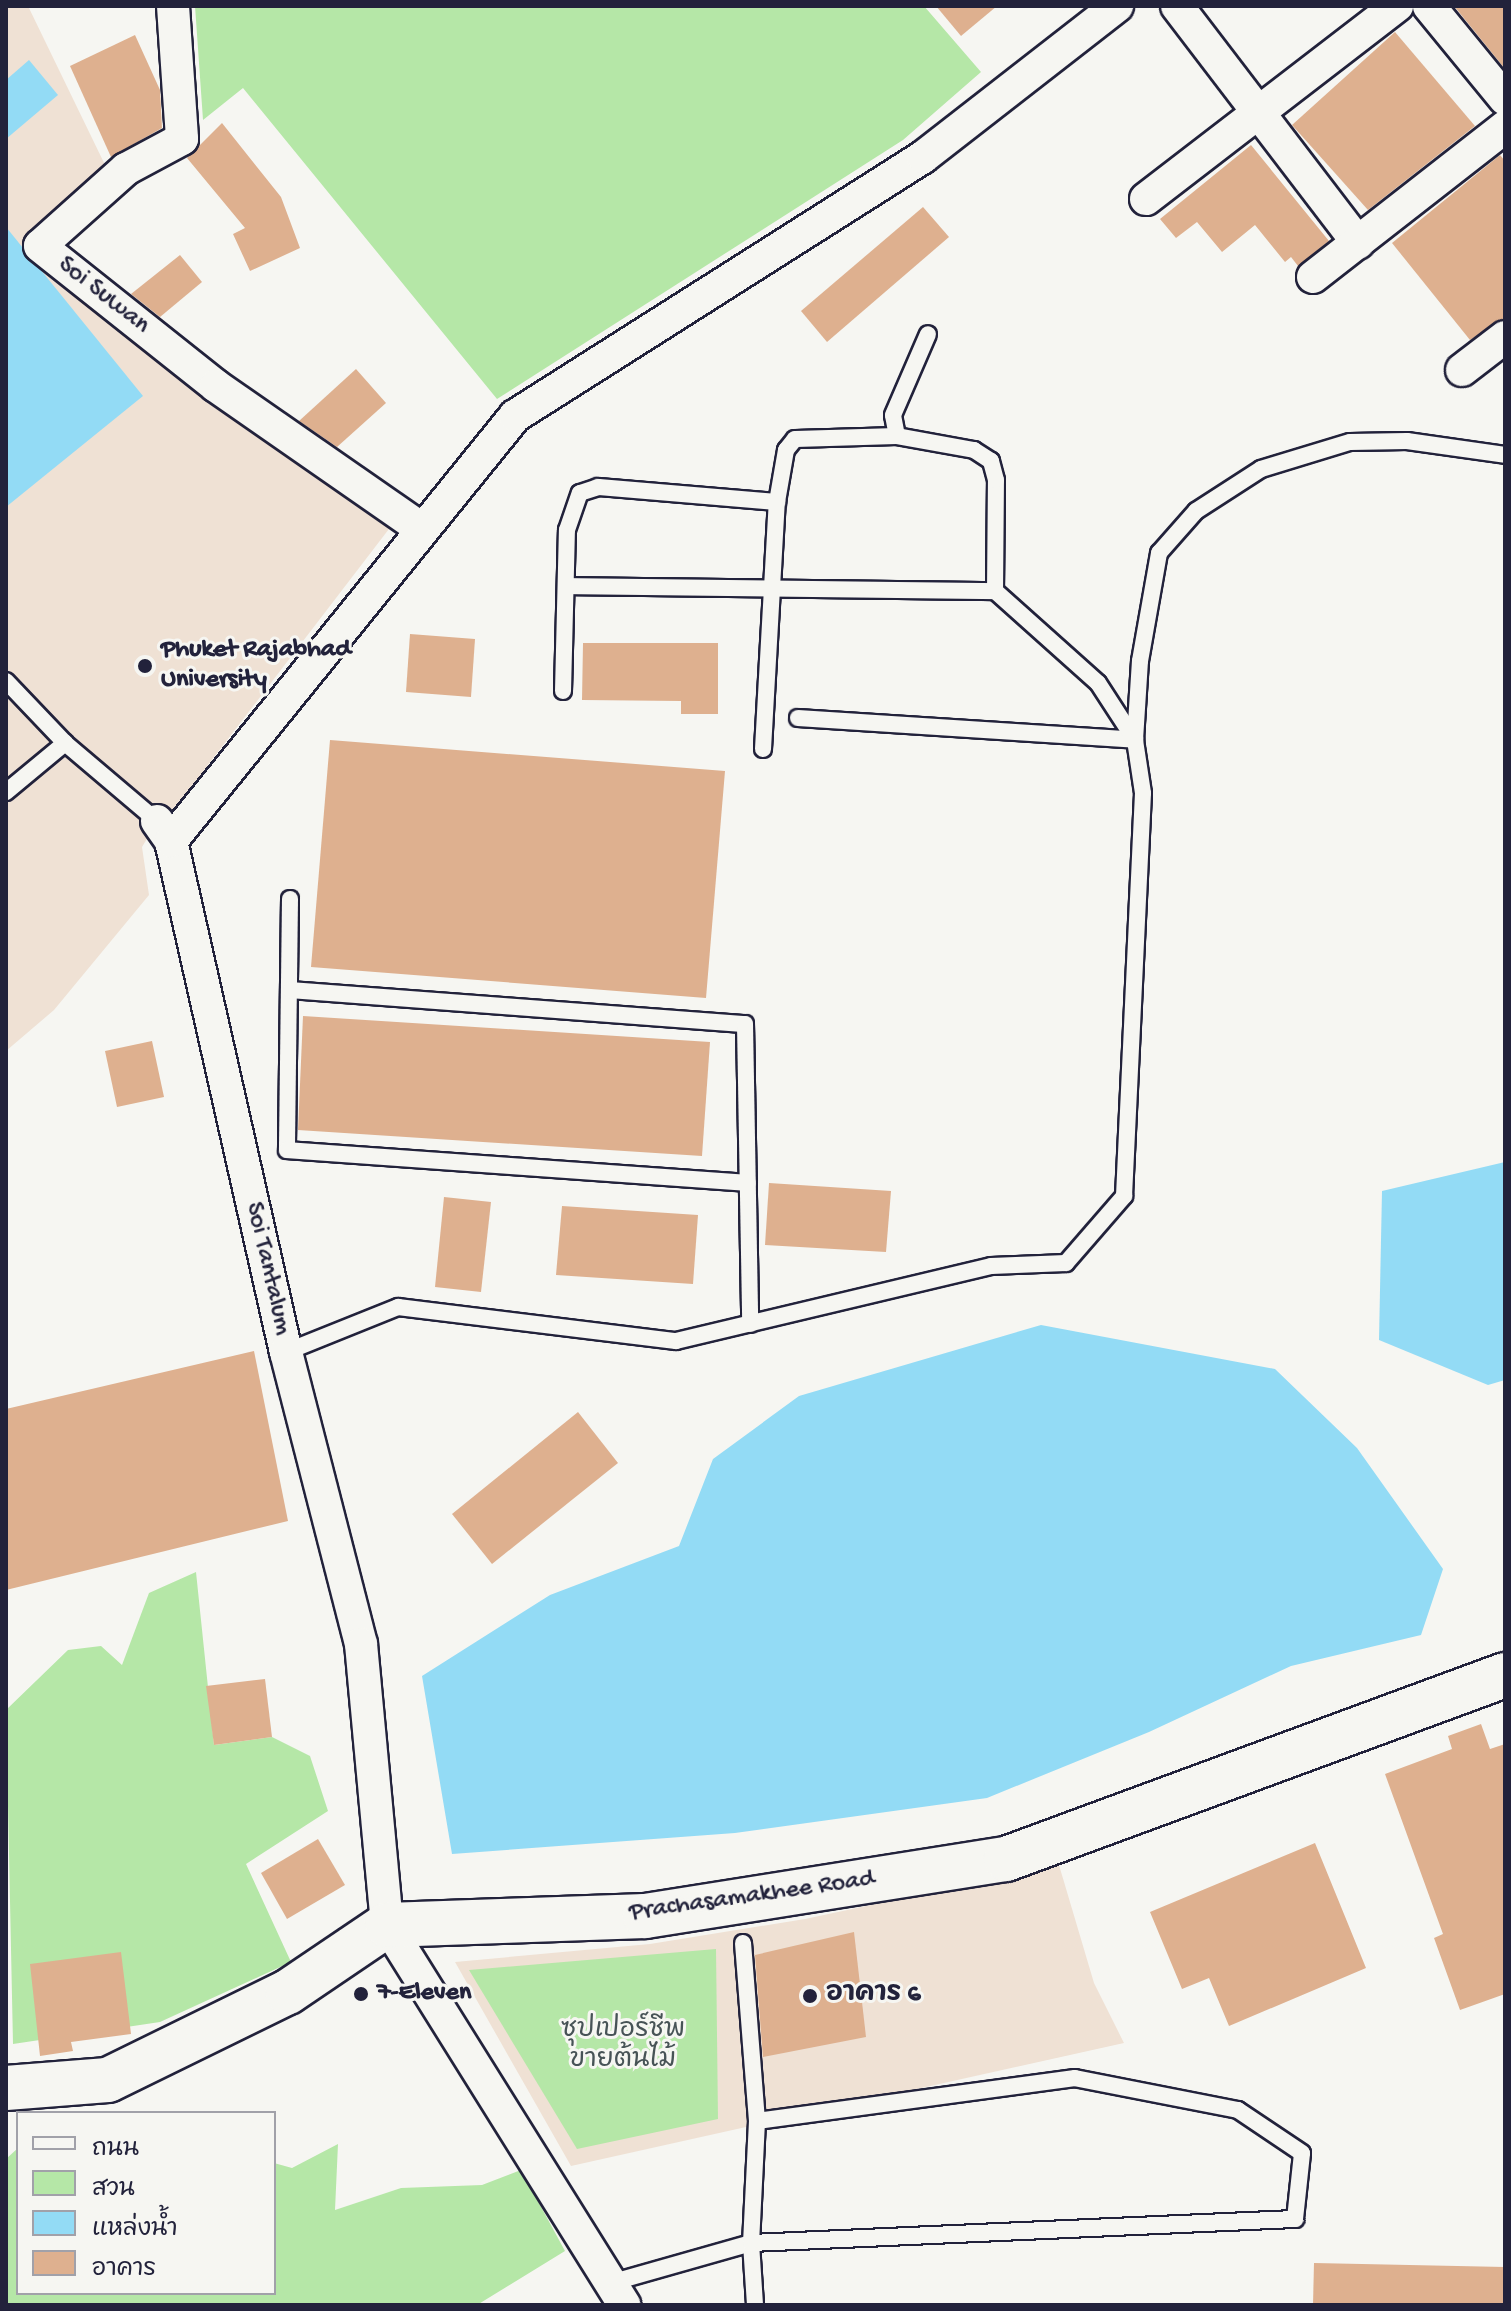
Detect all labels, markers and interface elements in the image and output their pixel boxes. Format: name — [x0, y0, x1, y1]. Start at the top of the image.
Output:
street label: Soi Suwan — [51, 250, 155, 342]
place label: Phuket Rajabhad University — [161, 635, 351, 696]
marker: Phuket Rajabhad University — [136, 657, 154, 675]
street label: Soi Tantalum — [237, 1199, 297, 1339]
street label: Prachasamakhee Road — [627, 1864, 877, 1930]
place label: 7-Eleven — [377, 1978, 471, 2010]
place label: อาคาร 6 — [826, 1980, 921, 2012]
marker: 7-Eleven — [352, 1985, 370, 2003]
marker: อาคาร 6 — [801, 1987, 819, 2005]
park label: ซุปเปอร์ชีพ ขายต้นไม้ — [561, 2016, 685, 2078]
legend — [16, 2111, 276, 2295]
text: ถนน — [92, 2136, 139, 2165]
text: สวน — [92, 2176, 135, 2205]
text: แหล่งน้ำ — [92, 2216, 178, 2245]
text: อาคาร — [92, 2256, 156, 2285]

